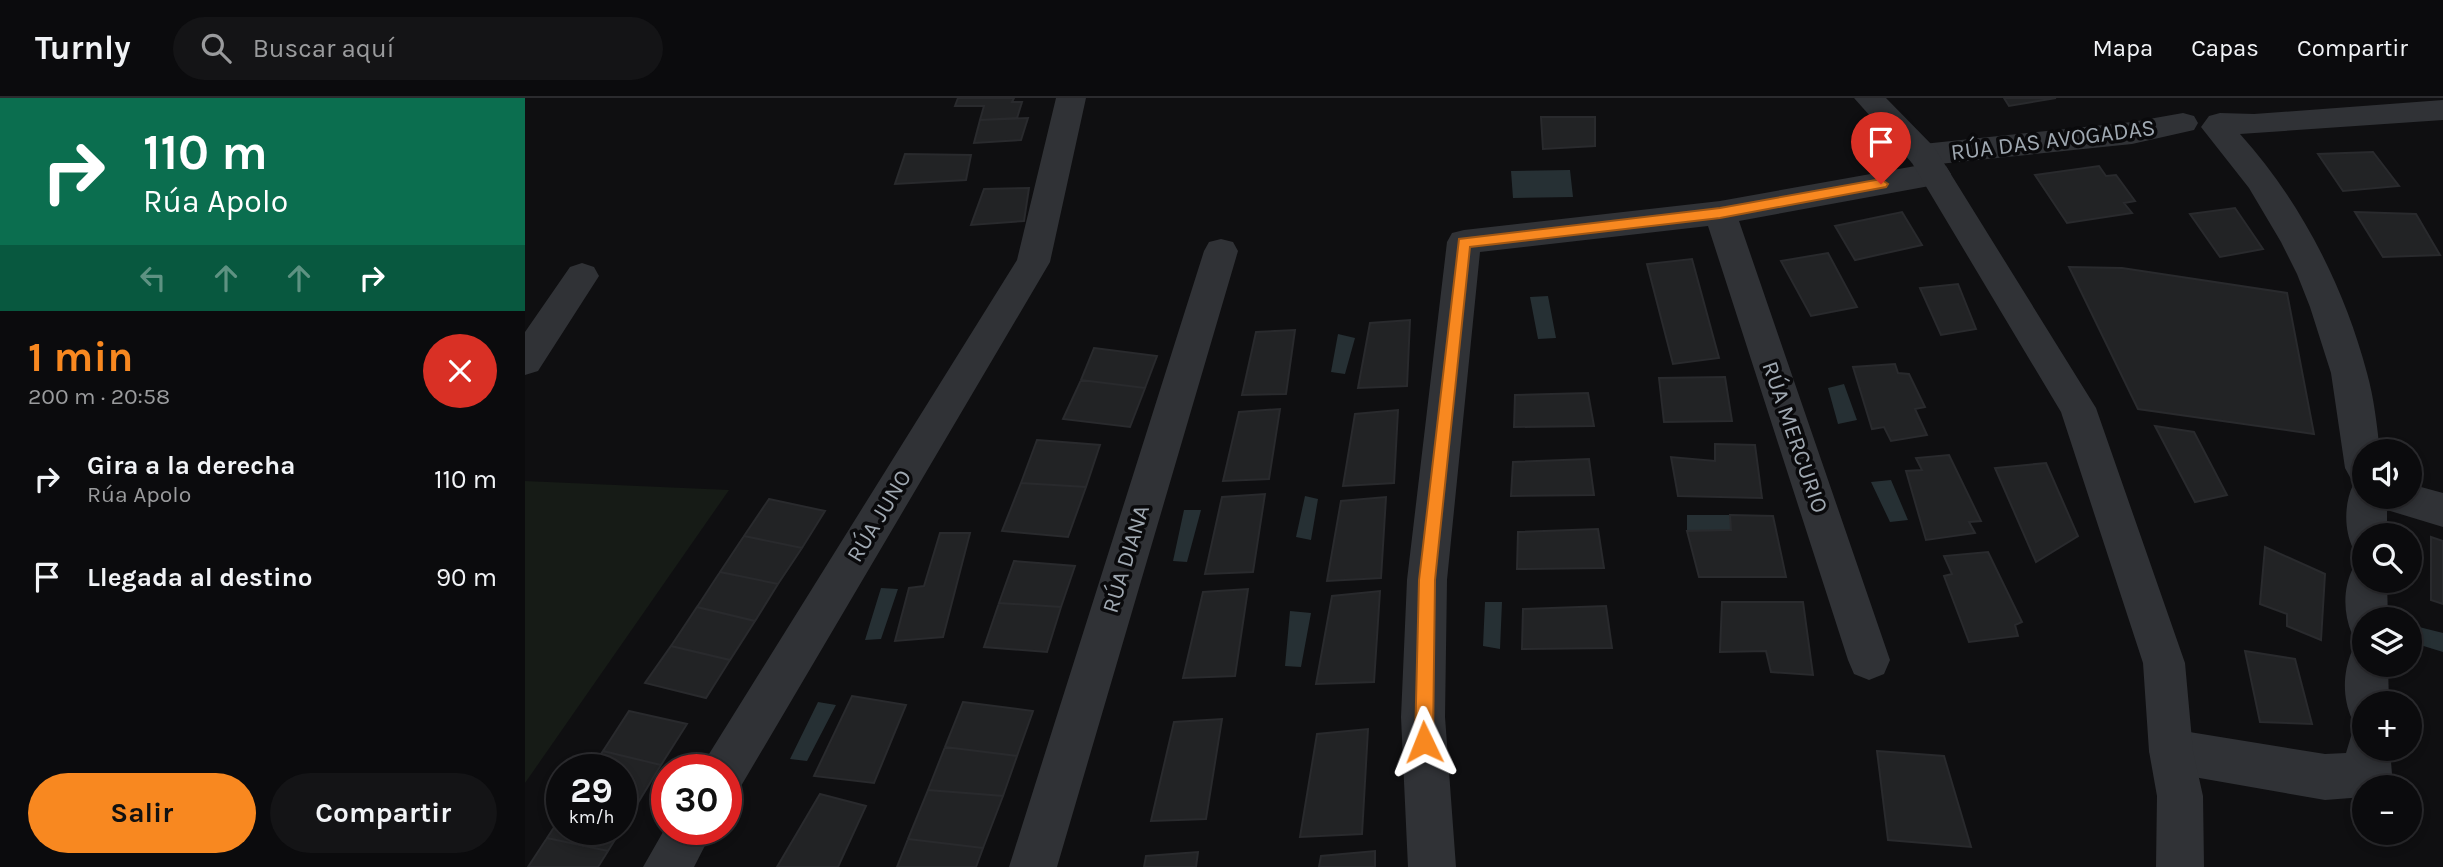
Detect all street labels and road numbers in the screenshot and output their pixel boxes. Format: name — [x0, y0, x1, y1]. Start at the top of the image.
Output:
street label: RÚA DAS AVOGADAS — [1949, 114, 2157, 166]
street label: RÚA MERCURIO — [1756, 358, 1834, 516]
street label: RÚA JUNO — [841, 465, 917, 567]
street label: RÚA DIANA — [1097, 502, 1155, 616]

